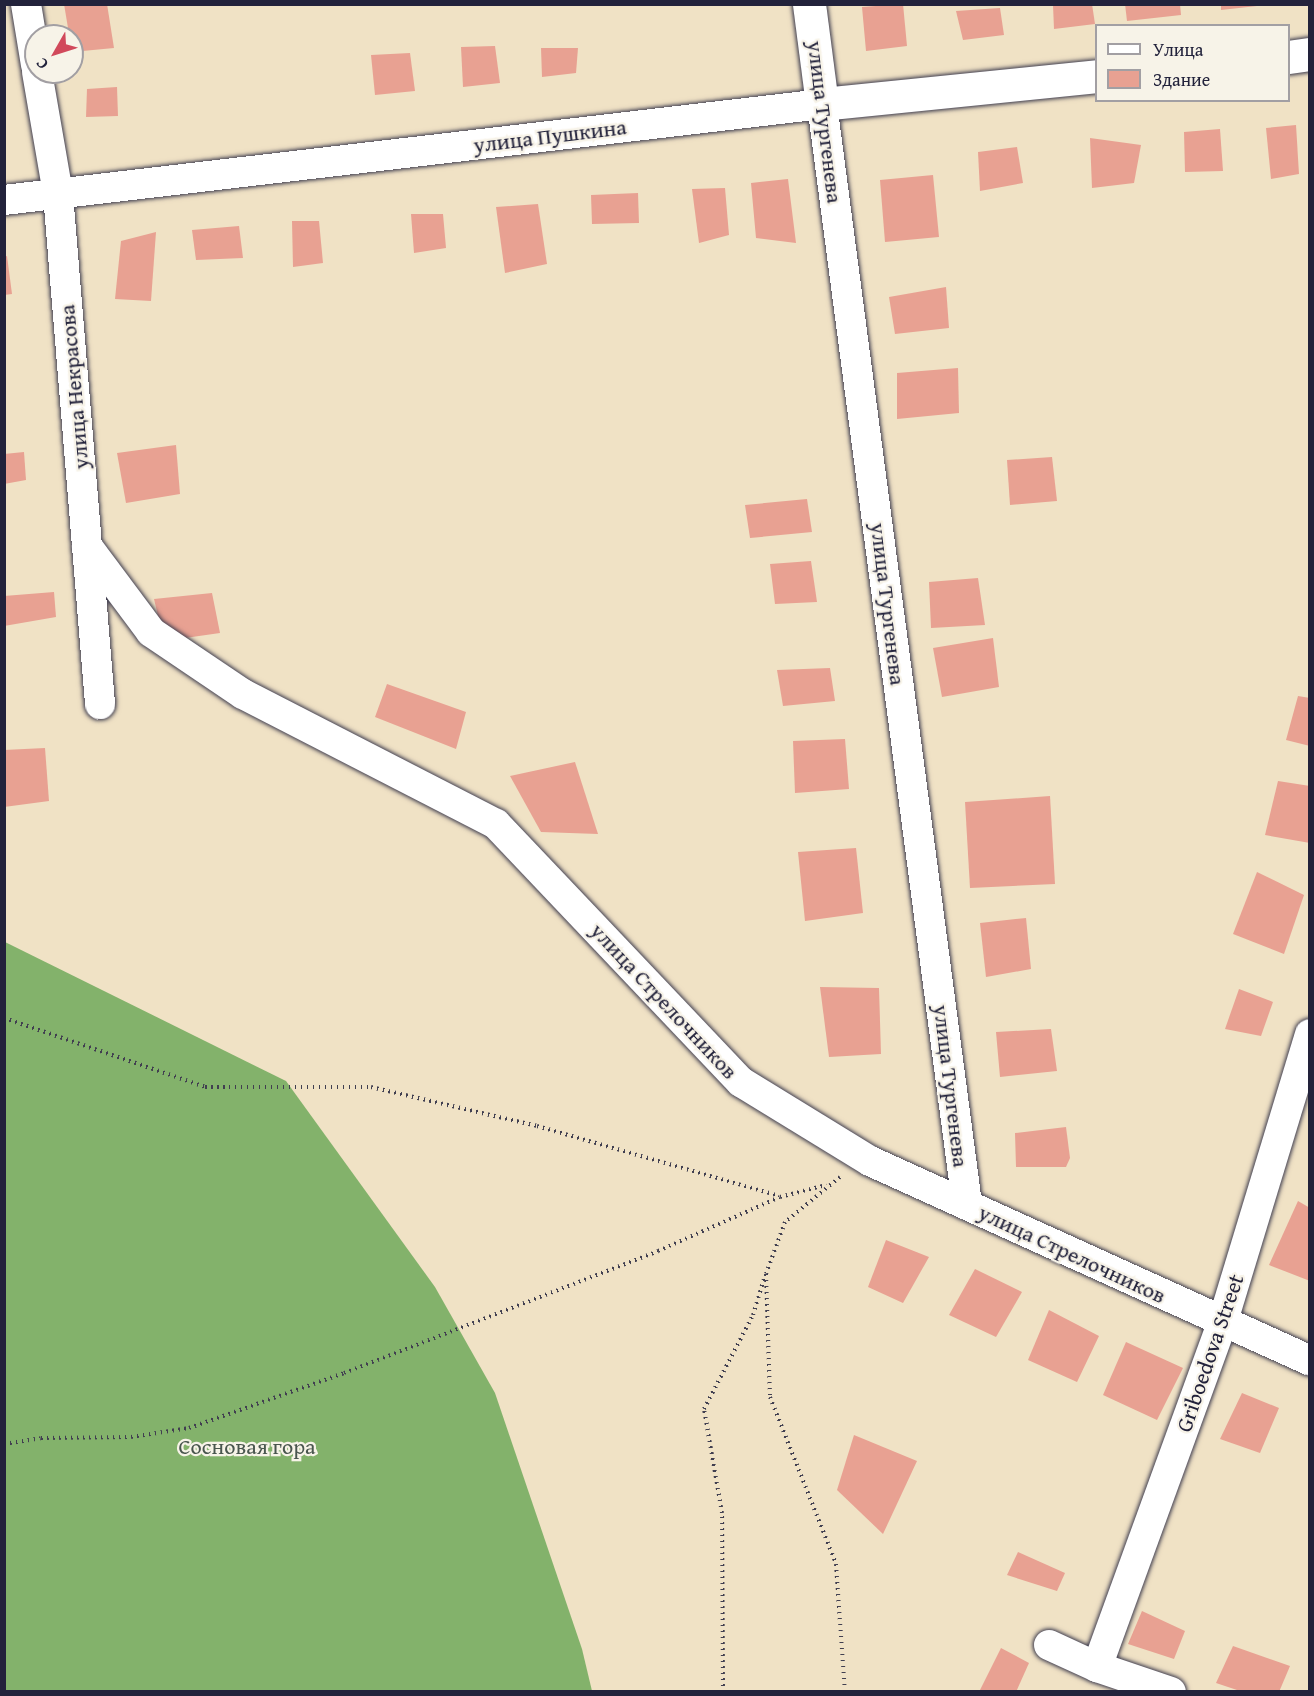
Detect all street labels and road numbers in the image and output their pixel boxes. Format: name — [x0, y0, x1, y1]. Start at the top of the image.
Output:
street label: улица Тургенева — [802, 39, 848, 205]
street label: улица Пушкина — [472, 114, 628, 158]
street label: улица Некрасова — [54, 304, 94, 470]
street label: улица Тургенева — [865, 521, 911, 687]
street label: улица Стрелочников — [585, 918, 743, 1084]
street label: улица Тургенева — [928, 1003, 974, 1169]
street label: улица Стрелочников — [974, 1199, 1170, 1309]
street label: Griboedova Street — [1171, 1271, 1249, 1435]

